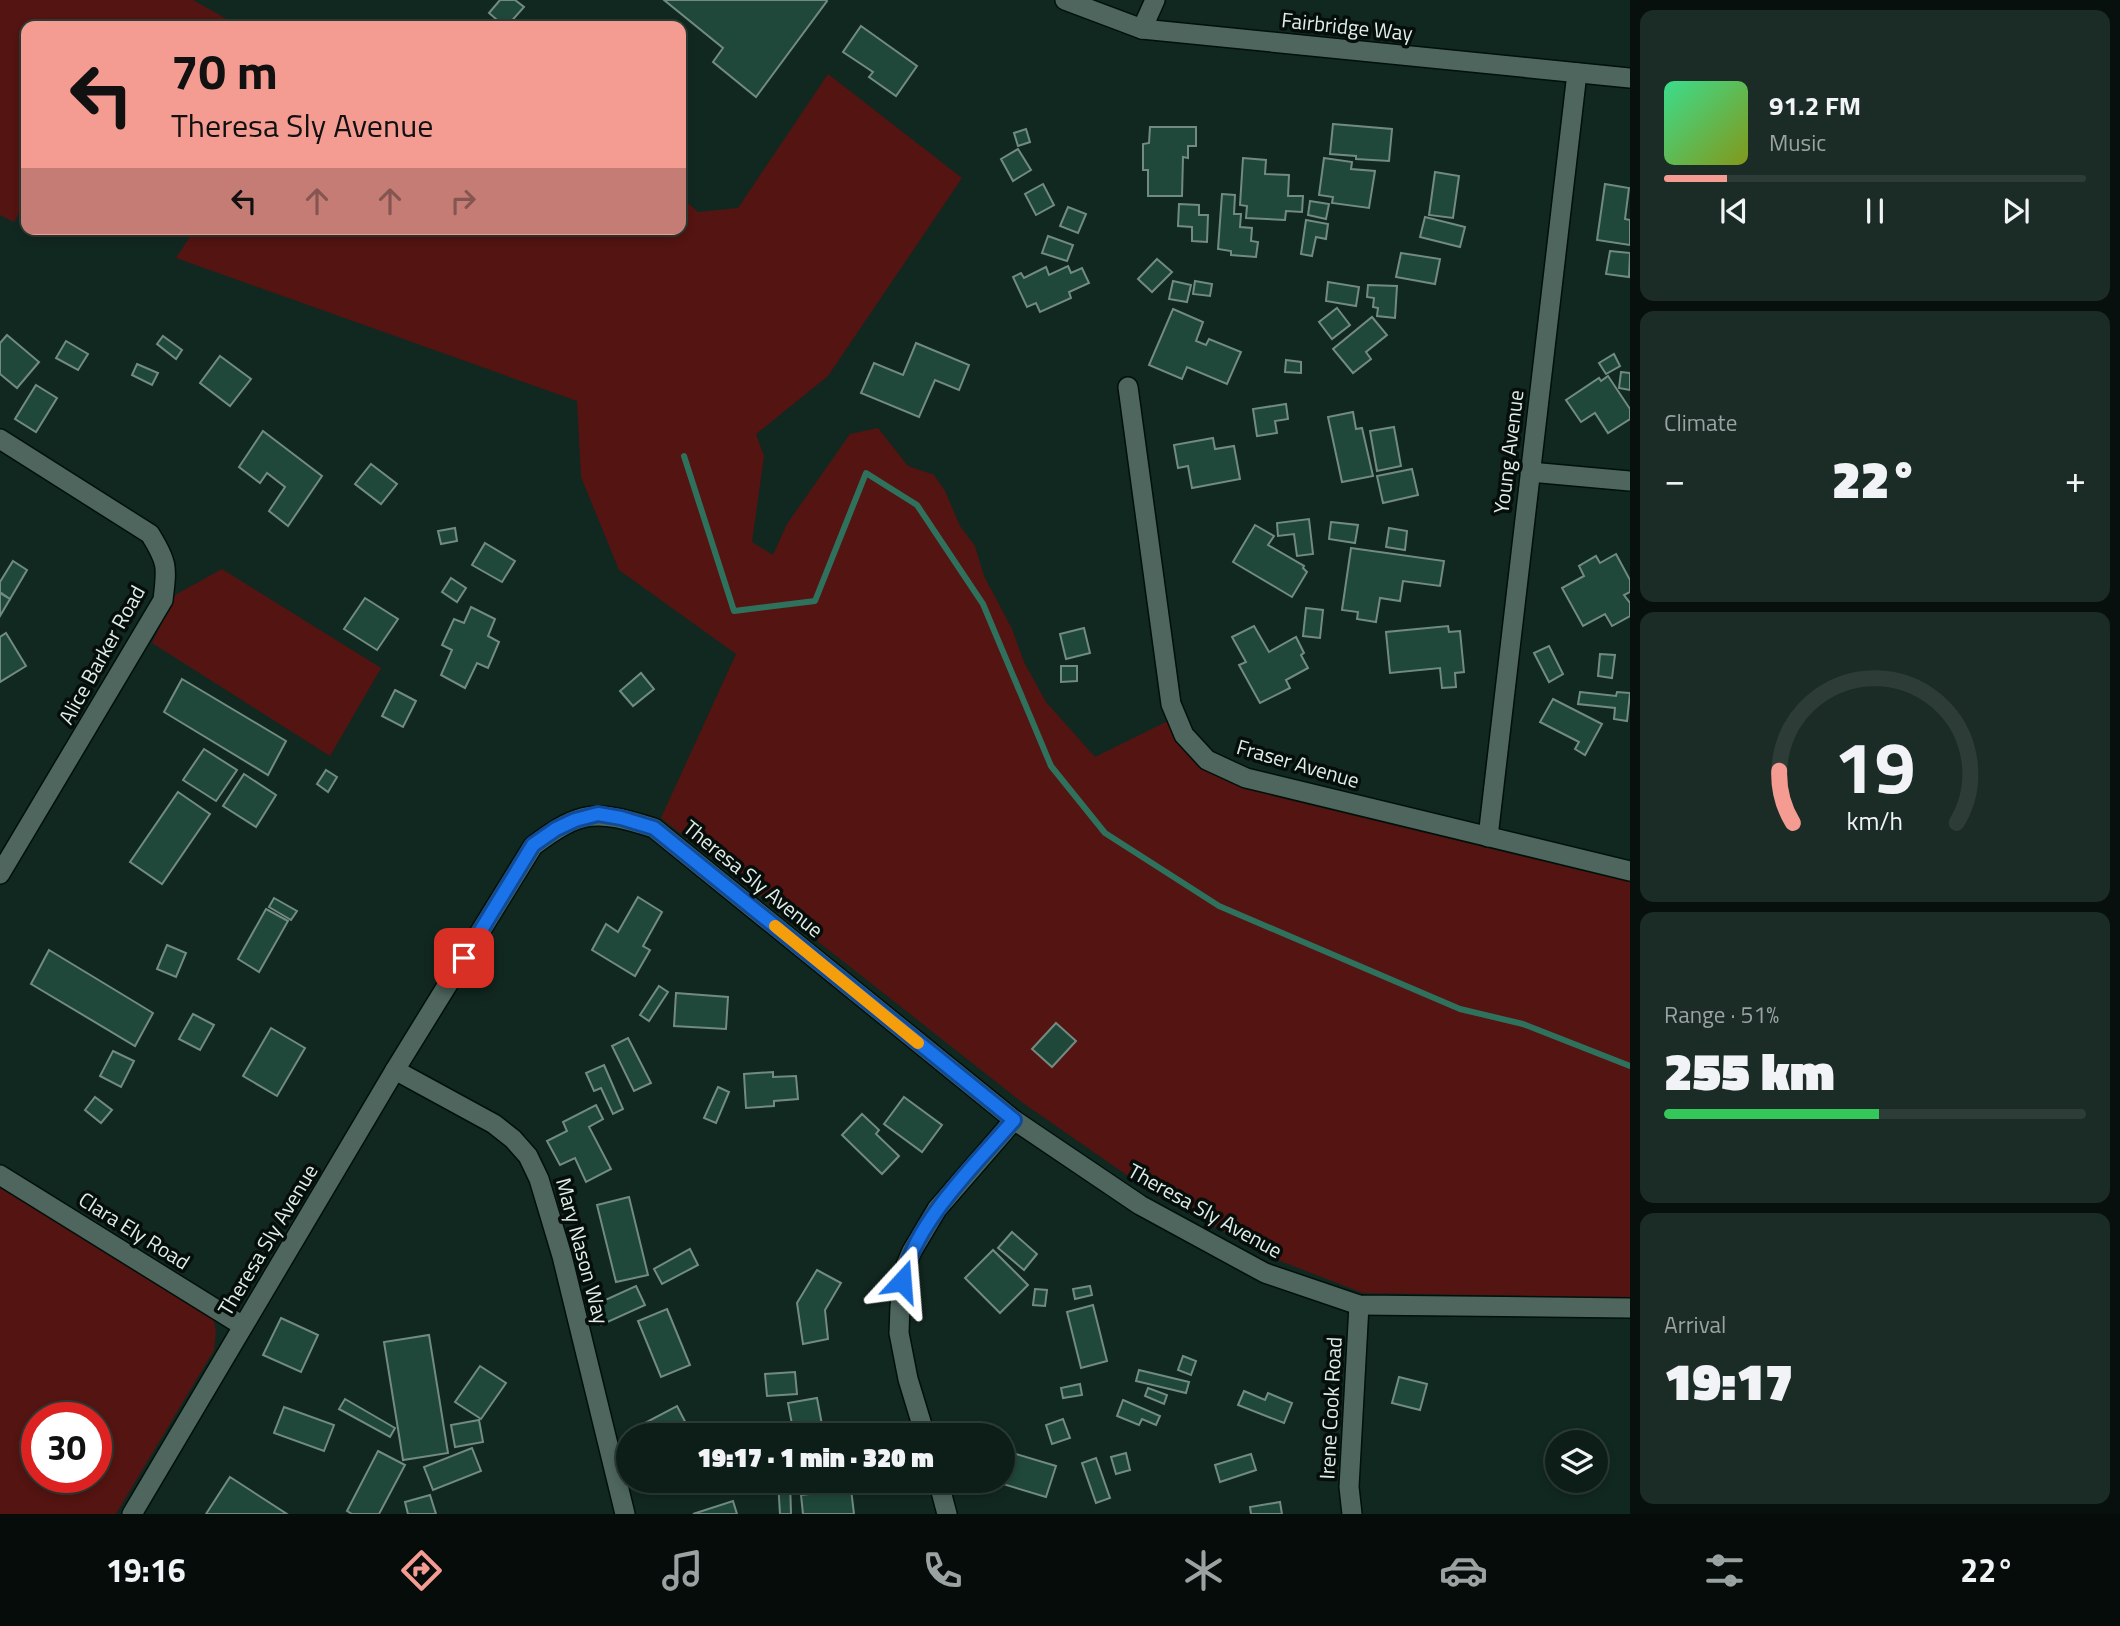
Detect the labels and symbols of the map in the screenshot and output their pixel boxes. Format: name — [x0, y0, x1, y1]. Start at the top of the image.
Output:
street label: Fairbridge Way — [1280, 3, 1414, 49]
street label: Young Avenue — [1485, 388, 1531, 516]
street label: Alice Barker Road — [50, 579, 153, 730]
street label: Fraser Avenue — [1233, 730, 1363, 796]
street label: Theresa Sly Avenue — [677, 812, 831, 945]
pin — [434, 928, 494, 988]
street label: Theresa Sly Avenue — [1122, 1154, 1289, 1266]
street label: Theresa Sly Avenue — [209, 1157, 325, 1322]
street label: Mary Nason Way — [548, 1174, 618, 1328]
street label: Clara Ely Road — [73, 1183, 196, 1277]
position arrow — [865, 1244, 939, 1318]
street label: Irene Cook Road — [1310, 1336, 1350, 1480]
speed limit sign: 30 — [21, 1402, 112, 1493]

